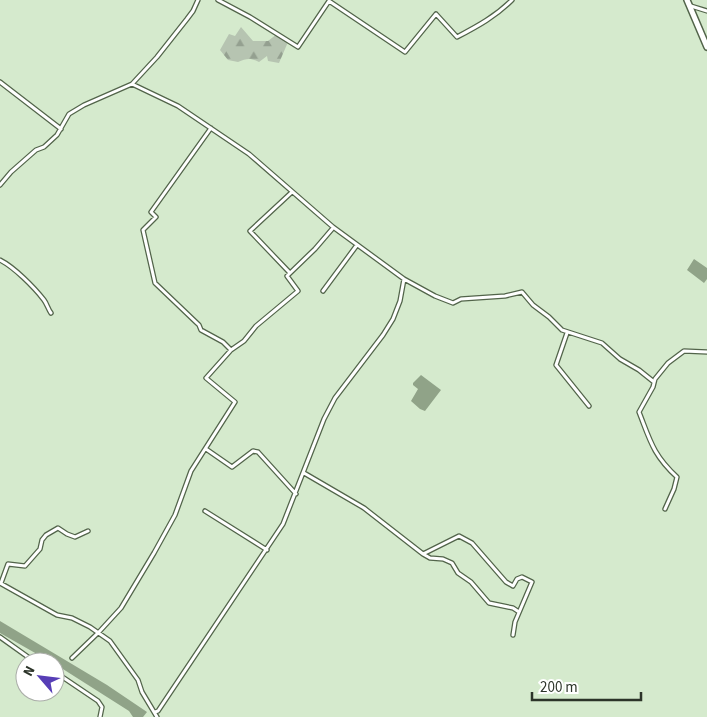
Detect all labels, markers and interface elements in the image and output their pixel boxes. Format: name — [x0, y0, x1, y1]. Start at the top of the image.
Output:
north arrow — [15, 652, 65, 702]
text: N — [18, 663, 40, 680]
scale bar — [532, 670, 641, 702]
text: 200 m — [540, 677, 578, 698]

